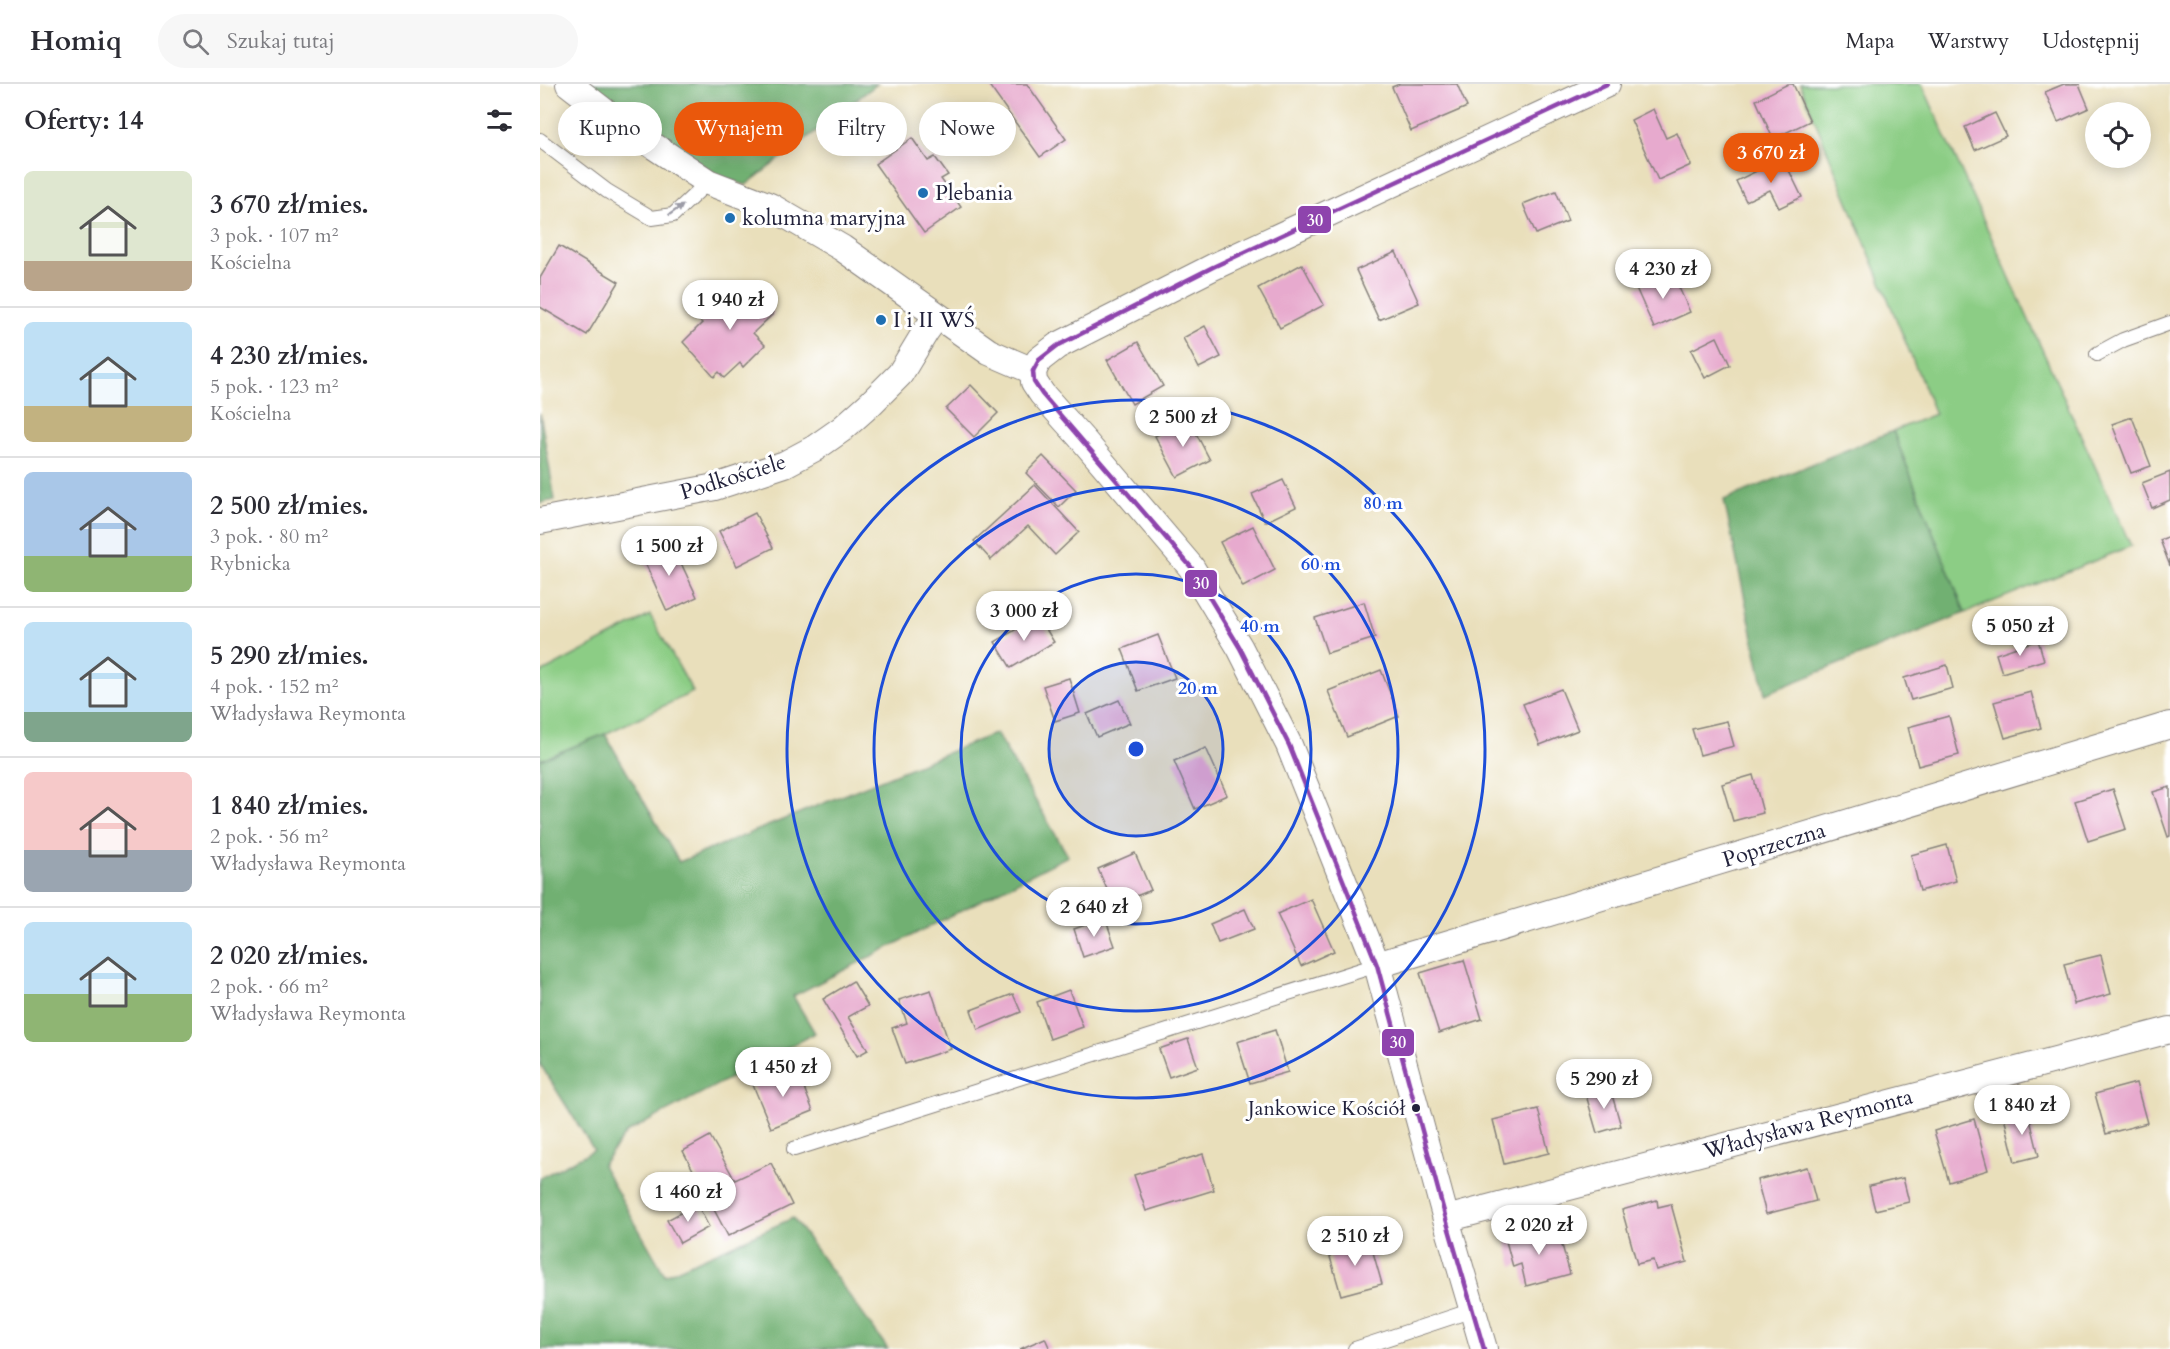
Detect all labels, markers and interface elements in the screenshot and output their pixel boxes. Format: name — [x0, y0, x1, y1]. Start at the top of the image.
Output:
search box — [158, 14, 578, 68]
text: Homiq — [30, 22, 122, 60]
icon: search — [179, 25, 212, 58]
text: Szukaj tutaj — [227, 26, 335, 56]
text: Mapa — [1846, 27, 1895, 56]
text: Warstwy — [1928, 27, 2009, 56]
text: Udostępnij — [2042, 27, 2140, 56]
chip: Kupno — [558, 102, 662, 156]
chip: Wynajem — [674, 102, 804, 156]
chip: Filtry — [816, 102, 907, 156]
chip: Nowe — [919, 102, 1016, 156]
map controls — [2085, 102, 2151, 168]
button: locate — [2085, 102, 2151, 168]
text: Oferty: 14 — [24, 103, 143, 138]
icon: filters — [483, 104, 516, 137]
pin: 3 670 zł — [1709, 133, 1833, 184]
text: 3 670 zł — [1737, 139, 1805, 166]
place label: Plebania — [935, 178, 1014, 208]
marker: Plebania — [916, 186, 930, 200]
text: 3 670 zł/mies. — [210, 187, 369, 222]
icon: home — [72, 195, 144, 267]
place label: kolumna maryjna — [742, 203, 906, 233]
one-way arrow — [668, 204, 684, 216]
line badge: 30 — [1297, 205, 1332, 234]
text: 30 — [1307, 210, 1323, 232]
marker: kolumna maryjna — [723, 211, 737, 225]
text: 3 pok. · 107 m² — [210, 222, 338, 249]
text: Kościelna — [210, 249, 291, 276]
pin: 4 230 zł — [1601, 249, 1725, 300]
text: 4 230 zł — [1629, 255, 1697, 282]
pin: 1 940 zł — [668, 280, 792, 331]
text: 1 940 zł — [696, 286, 764, 313]
place label: I i II WŚ — [893, 305, 975, 335]
marker: I i II WŚ — [874, 313, 888, 327]
text: 4 230 zł/mies. — [210, 338, 369, 373]
icon: home — [72, 346, 144, 418]
text: 5 pok. · 123 m² — [210, 373, 338, 400]
pin: 2 500 zł — [1121, 397, 1245, 448]
text: Kościelna — [210, 400, 291, 427]
text: 2 500 zł — [1149, 403, 1217, 430]
street label: Podkościele — [676, 447, 790, 507]
text: 2 500 zł/mies. — [210, 488, 369, 523]
text: 80 m — [1363, 491, 1403, 516]
icon: home — [72, 496, 144, 568]
text: 3 pok. · 80 m² — [210, 523, 328, 550]
pin: 1 500 zł — [607, 526, 731, 577]
text: 1 500 zł — [635, 532, 703, 559]
text: Rybnicka — [210, 550, 291, 577]
text: 60 m — [1301, 552, 1341, 577]
line badge: 30 — [1184, 569, 1218, 598]
text: 30 — [1193, 573, 1209, 595]
pin: 3 000 zł — [962, 591, 1086, 642]
text: 3 000 zł — [990, 597, 1058, 624]
pin: 5 050 zł — [1958, 606, 2082, 657]
text: 5 050 zł — [1986, 612, 2054, 639]
text: 40 m — [1240, 614, 1280, 639]
text: 5 290 zł/mies. — [210, 638, 369, 673]
icon: home — [72, 646, 144, 718]
text: 4 pok. · 152 m² — [210, 673, 338, 700]
text: 20 m — [1178, 676, 1218, 701]
text: Władysława Reymonta — [210, 700, 406, 727]
centre of rings — [1126, 739, 1146, 759]
text: 1 840 zł/mies. — [210, 788, 369, 823]
icon: home — [72, 796, 144, 868]
street label: Poprzeczna — [1719, 815, 1830, 875]
text: 2 pok. · 56 m² — [210, 823, 328, 850]
text: Władysława Reymonta — [210, 850, 406, 877]
pin: 2 640 zł — [1032, 887, 1156, 938]
text: 2 640 zł — [1060, 893, 1128, 920]
text: 2 020 zł/mies. — [210, 938, 369, 973]
icon: home — [72, 946, 144, 1018]
text: 2 pok. · 66 m² — [210, 973, 328, 1000]
text: Władysława Reymonta — [210, 1000, 406, 1027]
line badge: 30 — [1381, 1028, 1415, 1057]
text: 30 — [1390, 1032, 1406, 1054]
pin: 1 450 zł — [721, 1047, 845, 1098]
text: 1 450 zł — [749, 1053, 817, 1080]
pin: 5 290 zł — [1542, 1059, 1666, 1110]
text: 5 290 zł — [1570, 1065, 1638, 1092]
street label: Władysława Reymonta — [1699, 1081, 1916, 1167]
pin: 1 840 zł — [1960, 1085, 2084, 1136]
text: 1 840 zł — [1988, 1091, 2056, 1118]
place label: Jankowice Kościół — [1245, 1095, 1406, 1122]
marker: Jankowice Kościół — [1410, 1102, 1422, 1114]
pin: 1 460 zł — [626, 1172, 750, 1223]
text: 1 460 zł — [654, 1178, 722, 1205]
pin: 2 020 zł — [1477, 1205, 1601, 1256]
text: 2 020 zł — [1505, 1211, 1573, 1238]
pin: 2 510 zł — [1293, 1216, 1417, 1267]
text: 2 510 zł — [1321, 1222, 1389, 1249]

